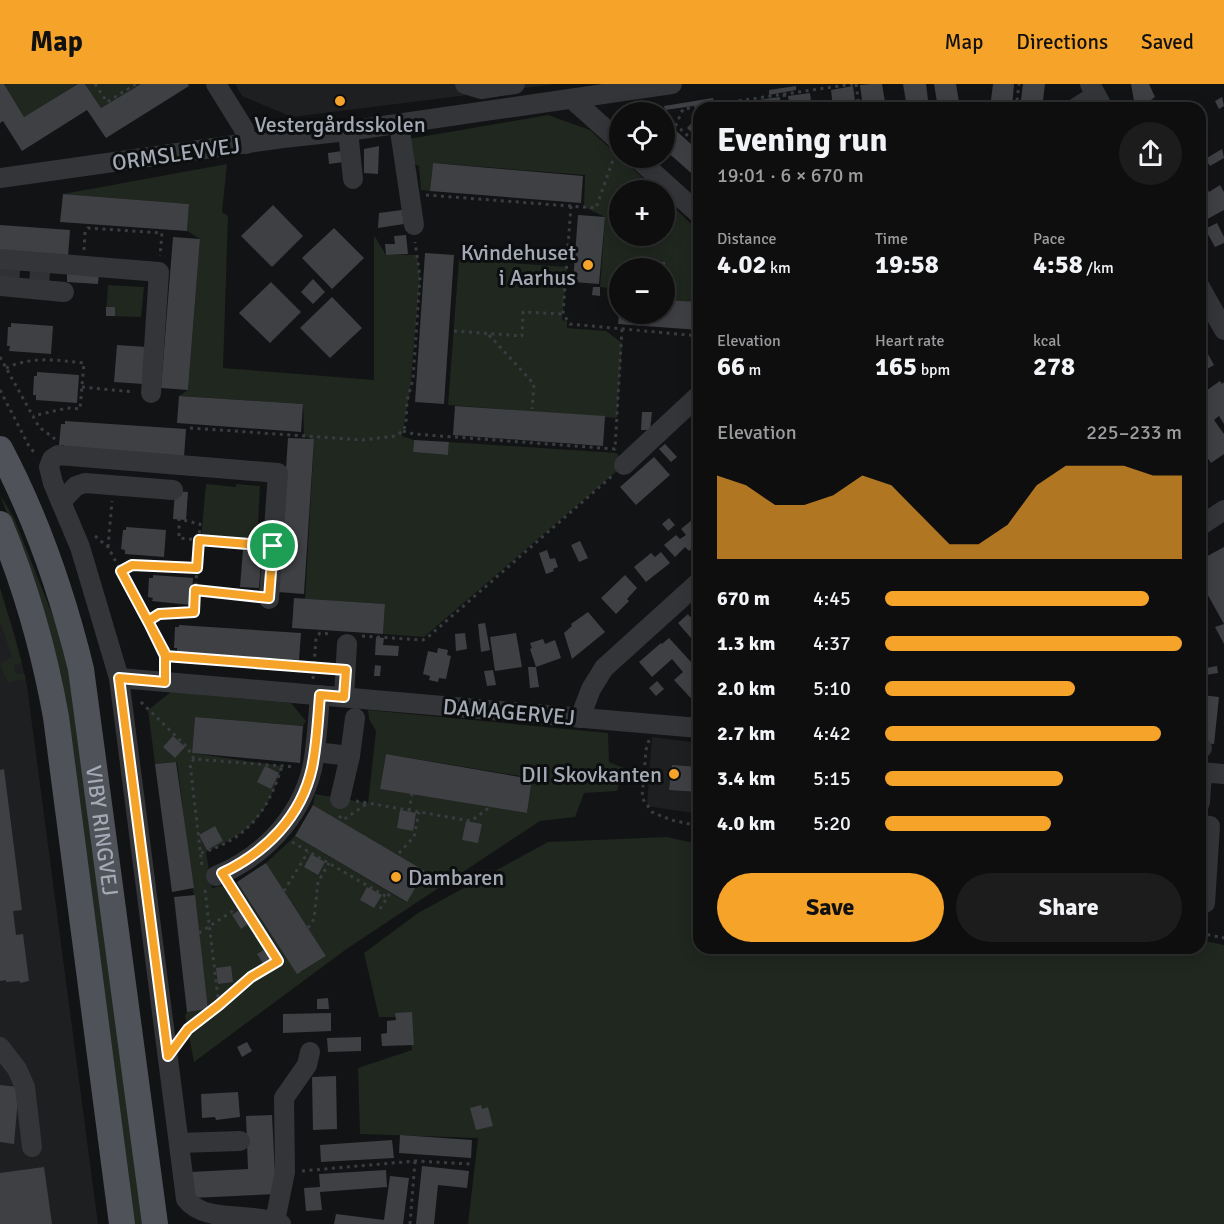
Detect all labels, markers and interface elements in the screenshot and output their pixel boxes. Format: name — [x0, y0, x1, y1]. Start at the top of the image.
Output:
text: Map — [30, 25, 83, 59]
text: Map — [945, 29, 983, 55]
text: Directions — [1016, 29, 1108, 55]
text: Saved — [1141, 29, 1194, 55]
marker: Vestergårdsskolen — [333, 94, 347, 108]
map controls — [609, 102, 675, 324]
button: locate — [609, 102, 675, 168]
place label: Vestergårdsskolen — [254, 111, 426, 138]
text: Evening run — [717, 120, 887, 161]
button: share — [1119, 122, 1182, 185]
street label: ORMSLEVVEJ — [110, 132, 242, 176]
text: 19:01 · 6 × 670 m — [717, 163, 864, 188]
button: + — [609, 180, 675, 246]
text: Distance — [717, 229, 777, 249]
text: Time — [875, 229, 908, 249]
text: Pace — [1033, 229, 1065, 249]
place label: Kvindehuset i Aarhus — [461, 239, 576, 291]
text: 4.02 — [717, 249, 767, 281]
text: 19:58 — [875, 249, 939, 281]
text: 4:58 — [1033, 249, 1083, 281]
marker: Kvindehuset i Aarhus — [581, 258, 595, 272]
button: − — [609, 258, 675, 324]
text: km — [767, 258, 791, 278]
text: /km — [1083, 258, 1114, 278]
text: Elevation — [717, 331, 781, 351]
text: Heart rate — [875, 331, 944, 351]
text: kcal — [1033, 331, 1061, 351]
text: 66 — [717, 351, 745, 383]
text: 165 — [875, 351, 917, 383]
text: 278 — [1033, 351, 1075, 383]
text: m — [745, 360, 761, 380]
text: bpm — [917, 360, 950, 380]
text: Elevation — [717, 420, 797, 445]
text: 225–233 m — [1086, 420, 1182, 445]
pin — [247, 520, 298, 571]
icon: arrive — [256, 529, 289, 562]
text: 670 m — [717, 586, 770, 611]
text: 4:45 — [813, 586, 851, 611]
text: 1.3 km — [717, 631, 775, 656]
text: 4:37 — [813, 631, 851, 656]
text: 2.0 km — [717, 676, 775, 701]
text: 5:10 — [813, 676, 851, 701]
street label: DAMAGERVEJ — [442, 693, 576, 731]
text: 2.7 km — [717, 721, 775, 746]
text: 4:42 — [813, 721, 851, 746]
place label: DII Skovkanten — [521, 761, 662, 788]
street label: VIBY RINGVEJ — [80, 764, 125, 897]
text: 3.4 km — [717, 766, 775, 791]
text: 5:15 — [813, 766, 851, 791]
marker: DII Skovkanten — [667, 767, 681, 781]
text: 4.0 km — [717, 811, 775, 836]
text: 5:20 — [813, 811, 851, 836]
place label: Dambaren — [408, 864, 504, 891]
marker: Dambaren — [389, 870, 403, 884]
button: Save — [717, 873, 944, 942]
button: Share — [956, 873, 1182, 942]

